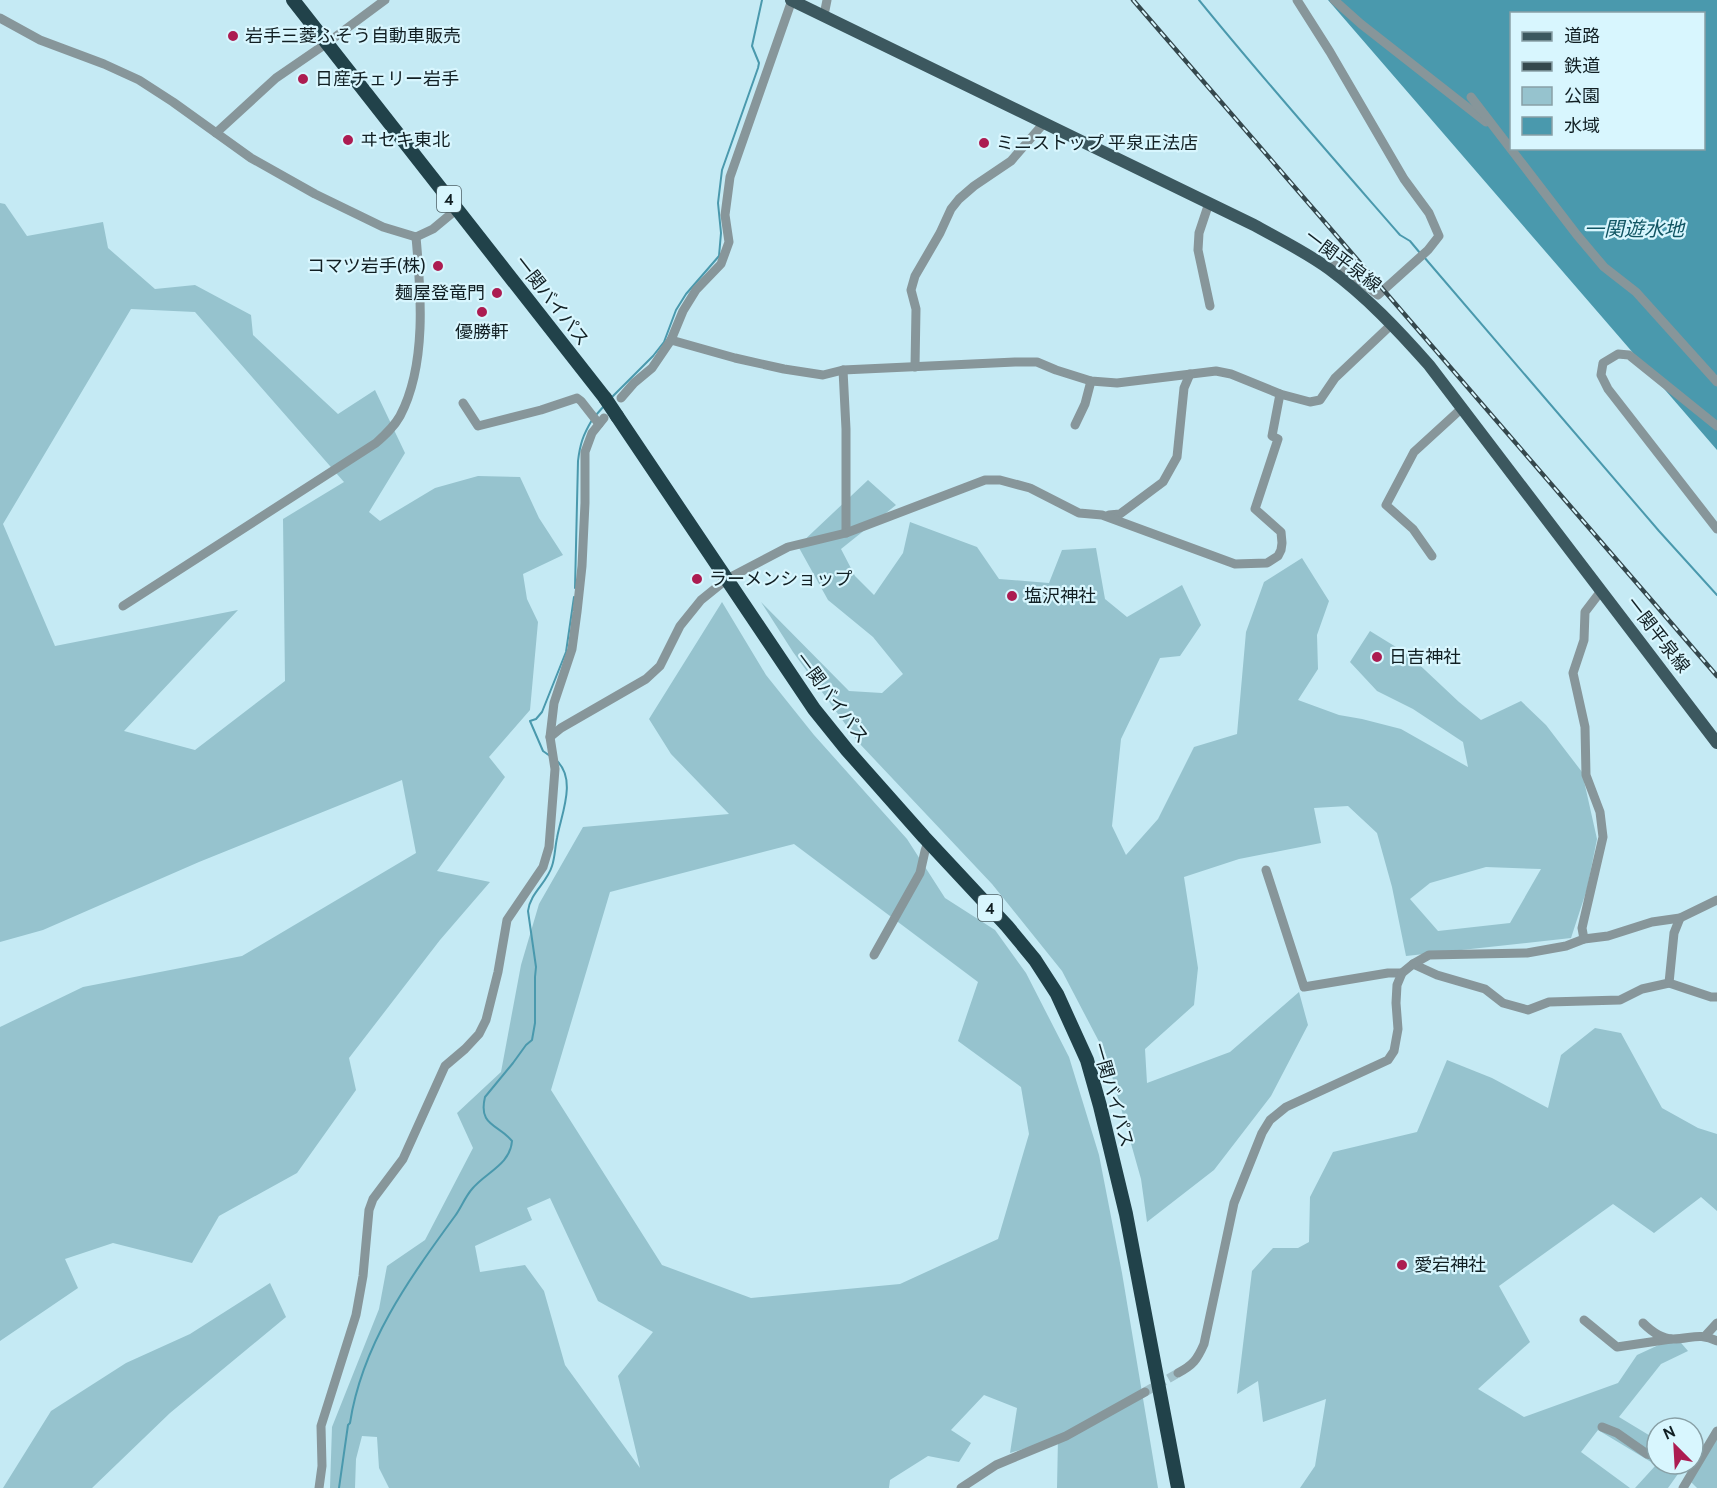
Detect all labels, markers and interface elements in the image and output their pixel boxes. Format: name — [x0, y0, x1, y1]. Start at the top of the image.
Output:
legend — [1510, 12, 1705, 150]
place label: 岩手三菱ふそう自動車販売 — [245, 25, 461, 47]
text: 道路 — [1564, 25, 1600, 47]
marker: 岩手三菱ふそう自動車販売 — [226, 29, 240, 43]
text: 鉄道 — [1564, 55, 1600, 77]
place label: 日産チェリー岩手 — [315, 68, 459, 90]
marker: 日産チェリー岩手 — [296, 72, 310, 86]
text: 公園 — [1564, 85, 1600, 107]
text: 水域 — [1564, 115, 1600, 137]
place label: ヰセキ東北 — [360, 129, 450, 151]
place label: ミニストップ 平泉正法店 — [996, 132, 1198, 154]
marker: ヰセキ東北 — [341, 133, 355, 147]
marker: ミニストップ 平泉正法店 — [977, 136, 991, 150]
road number: 4 — [437, 186, 461, 212]
water label: 一関遊水地 — [1584, 217, 1686, 241]
street label: 一関平泉線 — [1300, 225, 1386, 297]
street label: 一関バイパス — [510, 252, 594, 350]
place label: コマツ岩手(株) — [307, 255, 426, 277]
marker: コマツ岩手(株) — [431, 259, 445, 273]
place label: 麺屋登竜門 — [395, 282, 485, 304]
marker: 麺屋登竜門 — [490, 286, 504, 300]
marker: 優勝軒 — [475, 305, 489, 319]
place label: 優勝軒 — [455, 321, 509, 343]
place label: ラーメンショップ — [709, 568, 852, 590]
marker: ラーメンショップ — [690, 572, 704, 586]
place label: 塩沢神社 — [1024, 585, 1096, 607]
marker: 塩沢神社 — [1005, 589, 1019, 603]
street label: 一関平泉線 — [1622, 593, 1694, 677]
place label: 日吉神社 — [1389, 646, 1461, 668]
street label: 一関バイパス — [791, 648, 873, 748]
marker: 日吉神社 — [1370, 650, 1384, 664]
road number: 4 — [978, 895, 1002, 921]
street label: 一関バイパス — [1088, 1040, 1138, 1150]
place label: 愛宕神社 — [1414, 1254, 1486, 1276]
marker: 愛宕神社 — [1395, 1258, 1409, 1272]
north arrow — [1645, 1416, 1705, 1476]
text: N — [1660, 1422, 1678, 1444]

